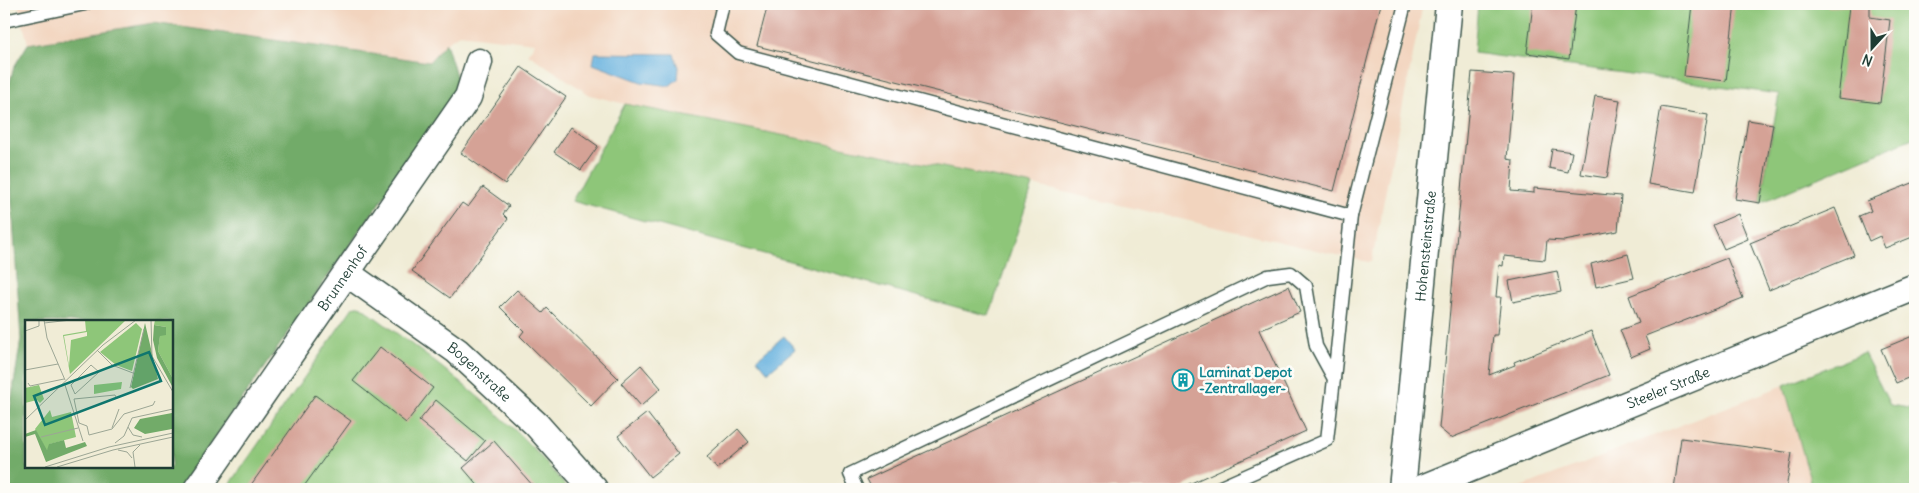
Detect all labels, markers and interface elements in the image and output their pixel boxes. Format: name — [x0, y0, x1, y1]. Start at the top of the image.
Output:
north arrow — [1846, 22, 1896, 72]
text: N — [1860, 50, 1875, 70]
street label: Hohensteinstraße — [1411, 190, 1440, 302]
street label: Brunnenhof — [314, 242, 372, 315]
inset map — [25, 320, 172, 468]
street label: Bogenstraße — [444, 338, 515, 406]
place label: Laminat Depot -Zentrallager- — [1199, 363, 1292, 397]
street label: Steeler Straße — [1624, 363, 1712, 413]
building icon: Laminat Depot -Zentrallager- — [1171, 368, 1195, 392]

